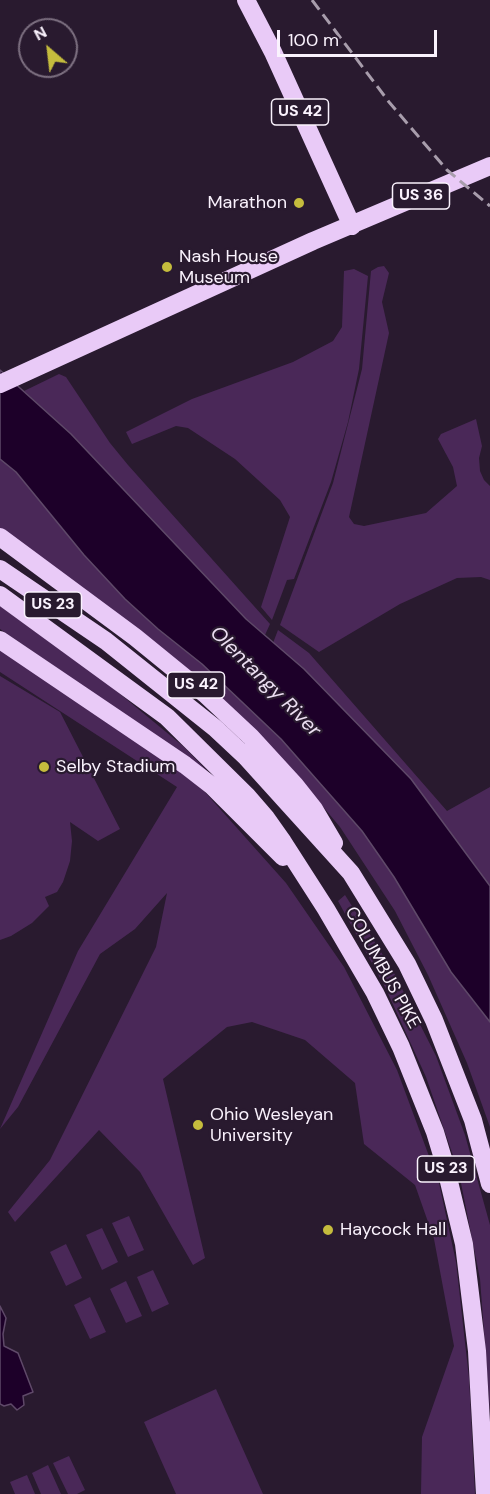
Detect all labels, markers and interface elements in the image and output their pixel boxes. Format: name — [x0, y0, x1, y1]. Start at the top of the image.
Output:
north arrow — [18, 18, 78, 78]
scale bar — [280, 18, 440, 56]
text: N — [30, 21, 50, 45]
text: 100 m — [288, 28, 339, 52]
road number: US 42 — [272, 99, 328, 125]
road number: US 36 — [392, 183, 450, 209]
place label: Marathon — [207, 192, 287, 214]
marker: Marathon — [292, 196, 306, 210]
place label: Nash House Museum — [179, 246, 278, 288]
marker: Nash House Museum — [160, 260, 174, 274]
road number: US 23 — [25, 592, 82, 618]
water label: Olentangy River — [205, 622, 325, 742]
road number: US 42 — [168, 672, 224, 698]
place label: Selby Stadium — [56, 756, 175, 778]
marker: Selby Stadium — [37, 760, 51, 774]
street label: COLUMBUS PIKE — [340, 903, 424, 1033]
place label: Ohio Wesleyan University — [210, 1104, 333, 1146]
marker: Ohio Wesleyan University — [191, 1118, 205, 1132]
road number: US 23 — [418, 1156, 474, 1182]
place label: Haycock Hall — [340, 1219, 446, 1241]
marker: Haycock Hall — [321, 1223, 335, 1237]

